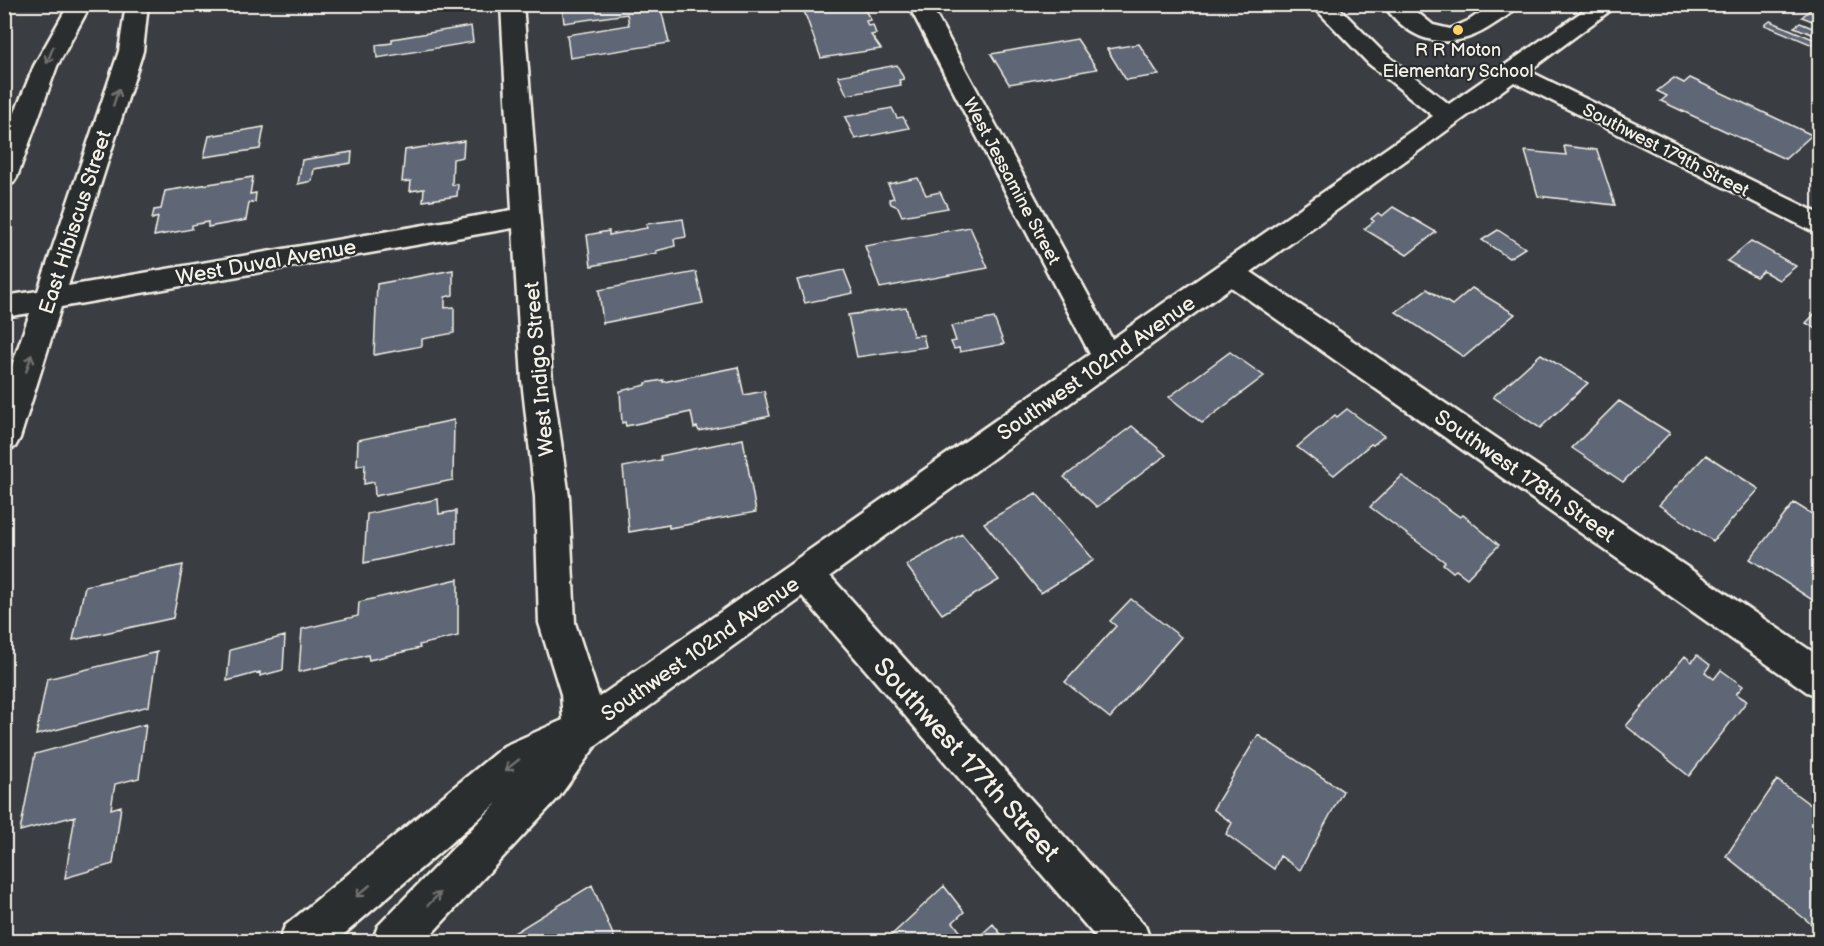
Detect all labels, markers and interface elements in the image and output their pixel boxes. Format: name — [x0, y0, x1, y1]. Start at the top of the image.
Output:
marker: R R Moton Elementary School — [1451, 23, 1465, 37]
place label: R R Moton Elementary School — [1382, 40, 1534, 82]
one-way arrow — [44, 45, 55, 63]
one-way arrow — [111, 88, 122, 107]
street label: West Jessamine Street — [959, 94, 1065, 269]
street label: Southwest 179th Street — [1579, 99, 1753, 202]
street label: East Hibiscus Street — [34, 127, 117, 317]
street label: West Duval Avenue — [174, 234, 358, 291]
street label: West Indigo Street — [519, 280, 560, 457]
street label: Southwest 102nd Avenue — [993, 291, 1200, 446]
one-way arrow — [25, 354, 36, 373]
street label: Southwest 178th Street — [1430, 405, 1620, 549]
street label: Southwest 102nd Avenue — [597, 572, 804, 727]
street label: Southwest 177th Street — [866, 652, 1065, 868]
one-way arrow — [504, 759, 520, 772]
one-way arrow — [356, 885, 372, 898]
one-way arrow — [427, 891, 441, 906]

